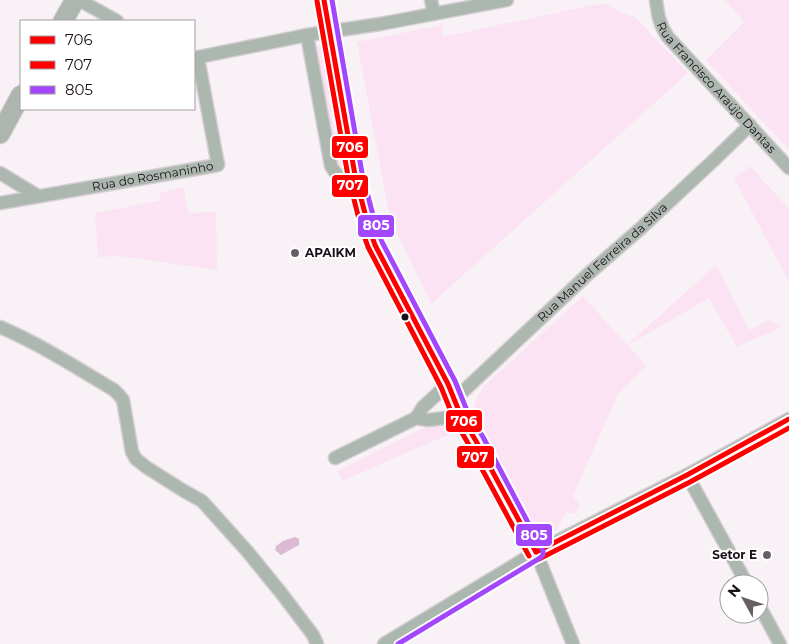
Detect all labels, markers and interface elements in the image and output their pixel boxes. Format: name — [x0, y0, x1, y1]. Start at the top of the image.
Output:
street label: Rua Francisco Araújo Dantas — [654, 19, 780, 156]
legend — [20, 20, 195, 110]
text: 706 — [65, 30, 93, 49]
text: 707 — [65, 55, 92, 74]
text: 805 — [65, 80, 93, 99]
line badge: 706 — [331, 135, 369, 159]
text: 706 — [337, 138, 363, 156]
street label: Rua do Rosmaninho — [91, 158, 214, 194]
line badge: 707 — [331, 174, 369, 198]
text: 707 — [337, 176, 364, 194]
street label: Rua Manuel Ferreira da Silva — [534, 199, 670, 325]
line badge: 805 — [357, 214, 395, 238]
text: 805 — [362, 216, 390, 234]
place label: APAIKM — [304, 245, 356, 260]
marker: APAIKM — [289, 247, 301, 259]
unlabelled marker — [400, 312, 410, 322]
line badge: 706 — [445, 409, 483, 433]
text: 706 — [451, 412, 477, 430]
line badge: 707 — [456, 445, 495, 469]
text: 707 — [462, 448, 489, 466]
line badge: 805 — [515, 523, 553, 547]
text: 805 — [520, 526, 548, 544]
place label: Setor E — [712, 547, 757, 562]
marker: Setor E — [761, 549, 773, 561]
north arrow — [719, 574, 769, 624]
text: N — [724, 581, 745, 601]

